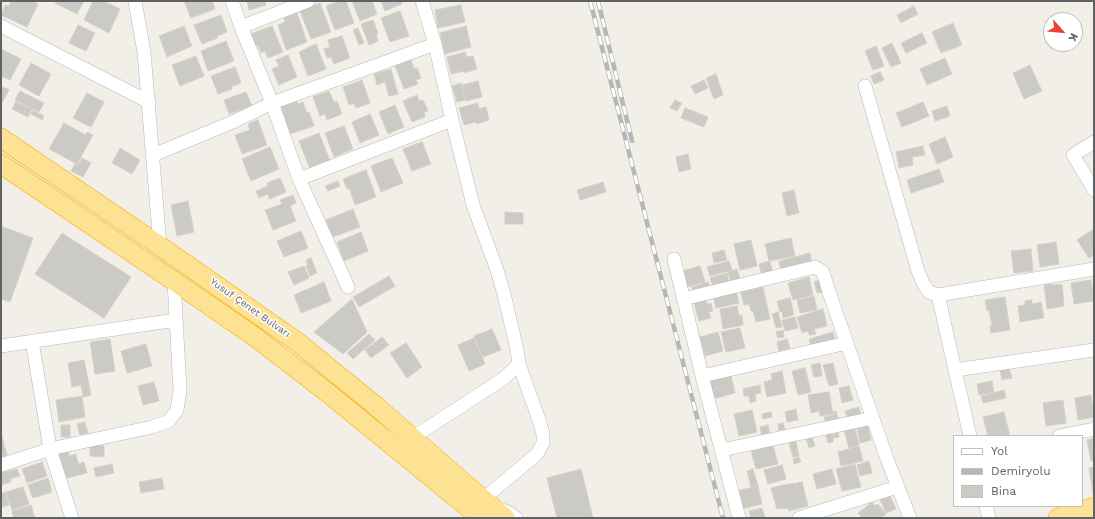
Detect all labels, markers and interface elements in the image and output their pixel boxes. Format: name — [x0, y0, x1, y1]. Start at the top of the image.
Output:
north arrow — [1043, 12, 1083, 52]
text: K — [1066, 31, 1081, 44]
street label: Yusuf Çenet Bulvarı — [208, 276, 292, 340]
legend — [953, 435, 1083, 507]
text: Yol — [991, 444, 1008, 458]
text: Demiryolu — [991, 464, 1051, 478]
text: Bina — [991, 484, 1016, 498]

